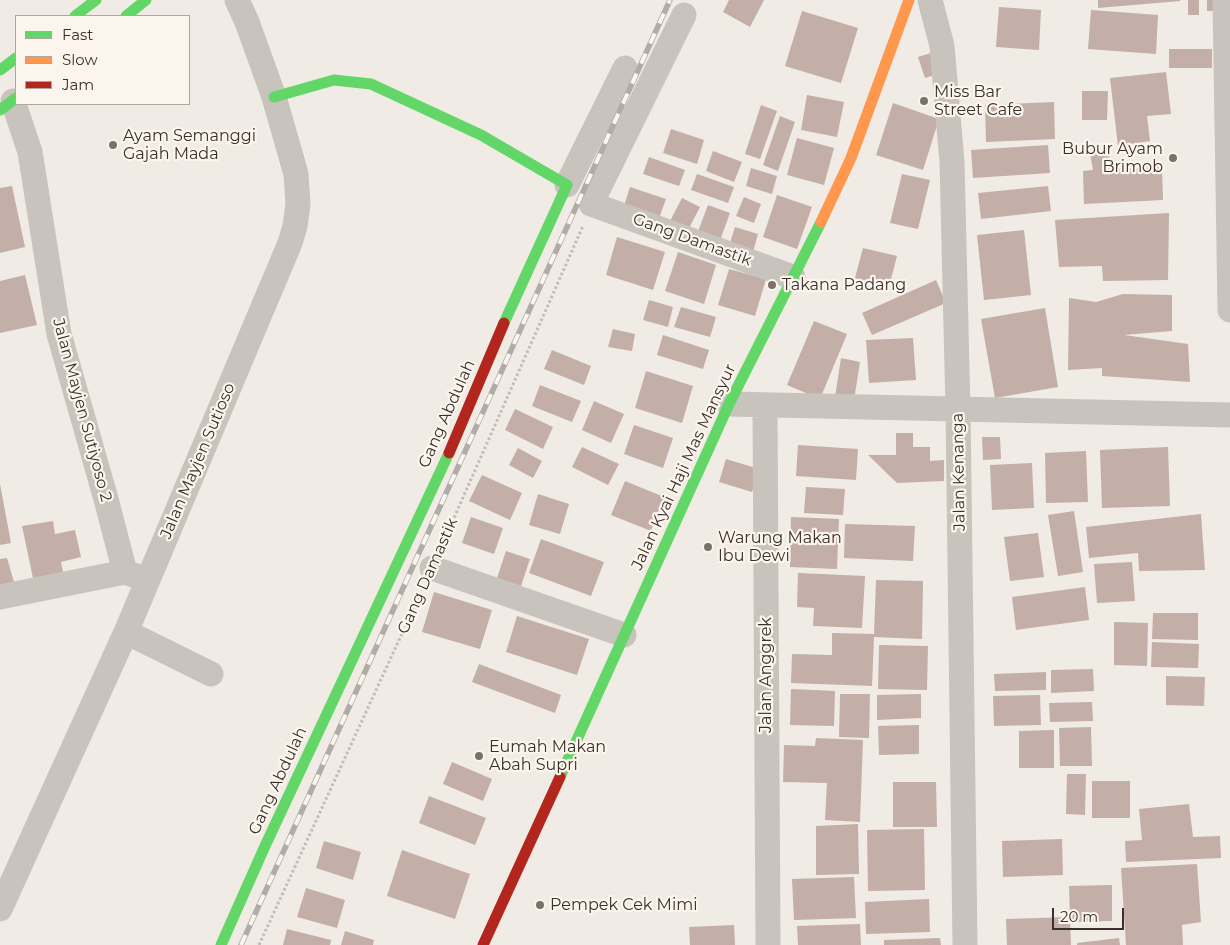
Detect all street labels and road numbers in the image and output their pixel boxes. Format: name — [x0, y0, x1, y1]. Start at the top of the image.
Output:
street label: Gang Damastik — [630, 210, 754, 270]
street label: Jalan Mayjen Sutiyoso 2 — [48, 316, 116, 504]
street label: Gang Abdulah — [415, 357, 479, 471]
street label: Jalan Kyai Haji Mas Mansyur — [628, 361, 740, 573]
street label: Jalan Mayjen Sutioso — [156, 380, 240, 542]
street label: Jalan Kenanga — [948, 413, 970, 531]
street label: Gang Damastik — [394, 515, 462, 637]
street label: Jalan Anggrek — [756, 617, 776, 733]
street label: Gang Abdulah — [245, 724, 311, 838]

